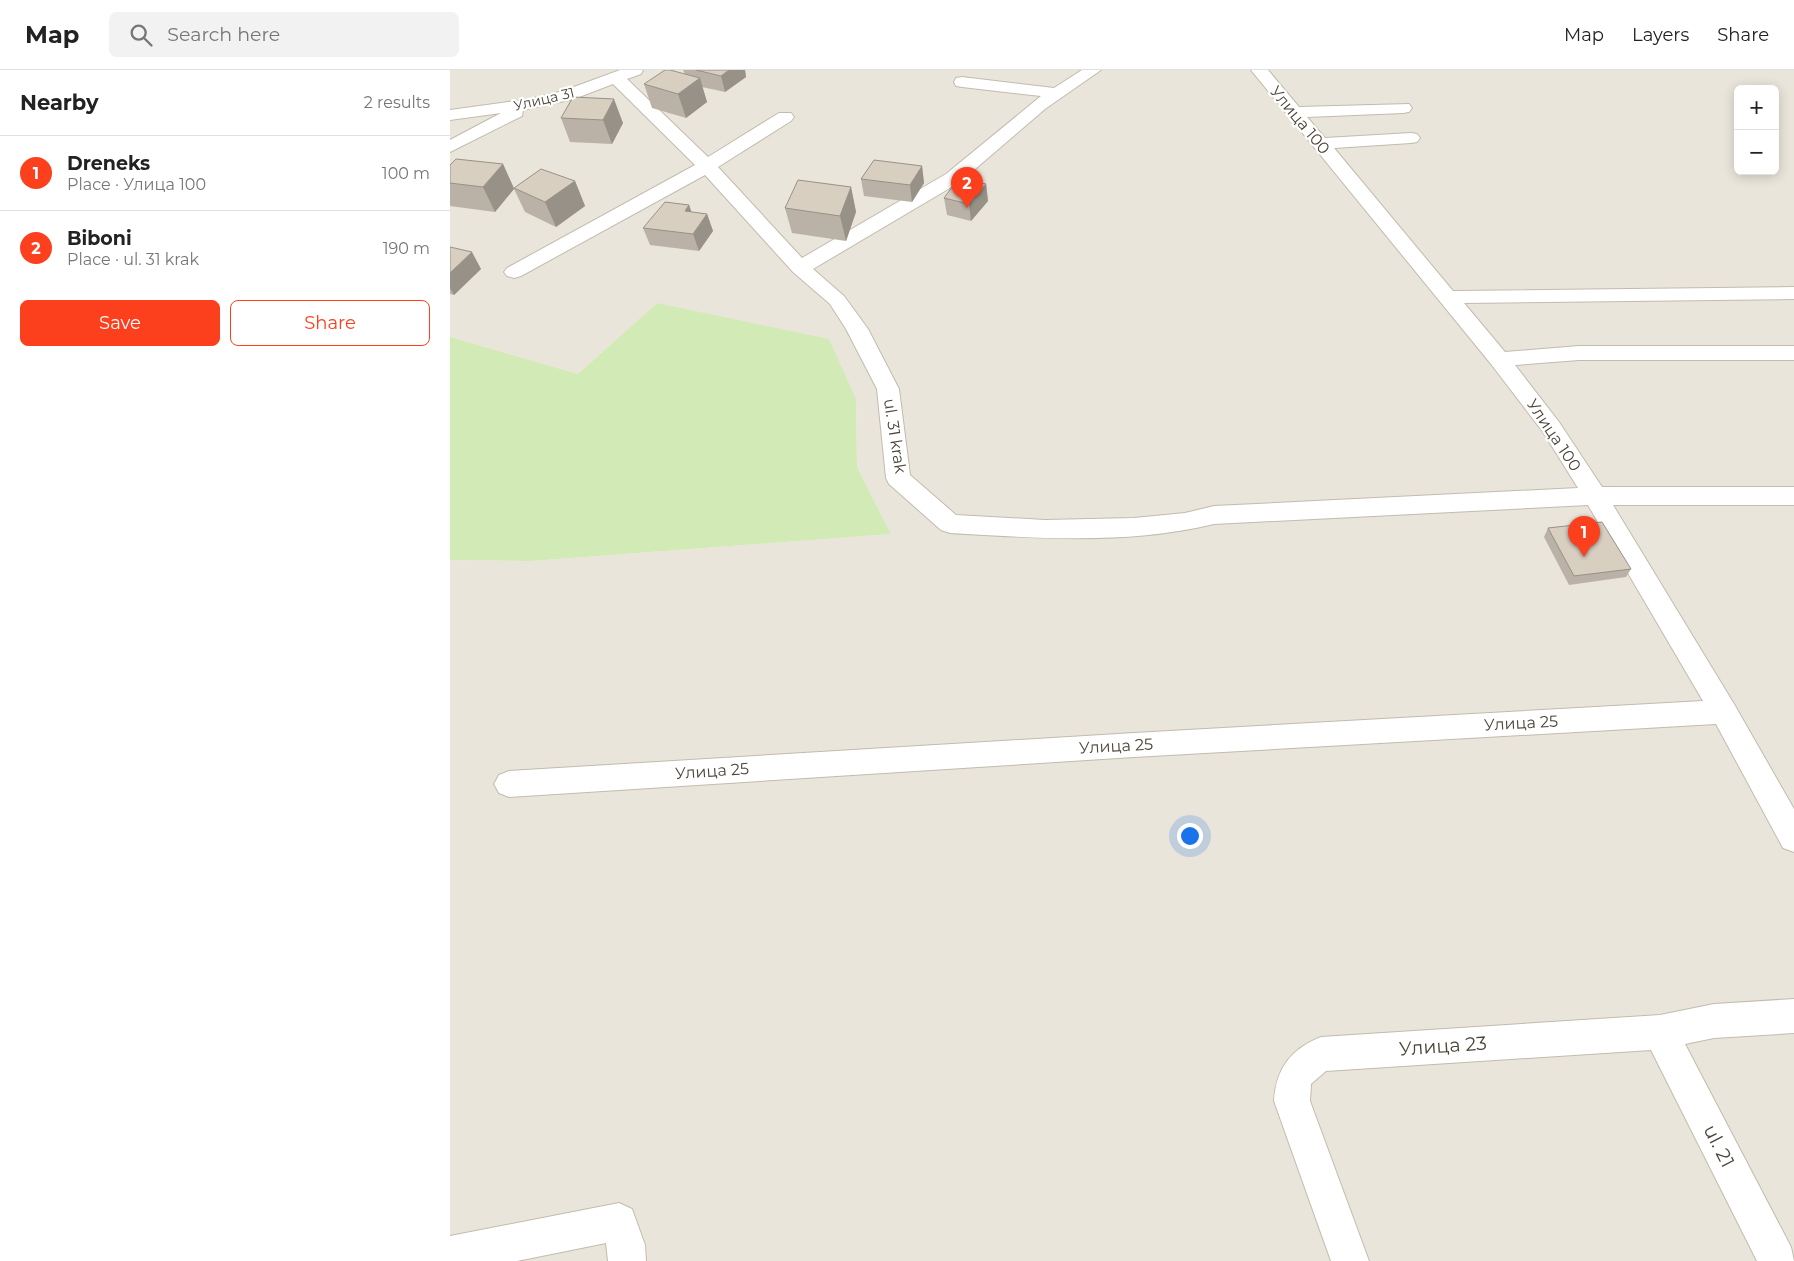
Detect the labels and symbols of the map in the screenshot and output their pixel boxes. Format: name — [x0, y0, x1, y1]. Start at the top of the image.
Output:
street label: Улица 100 — [1266, 82, 1334, 158]
street label: Улица 31 — [512, 83, 576, 115]
pin: 2 — [951, 167, 983, 208]
street label: Улица 100 — [1523, 395, 1585, 475]
street label: ul. 31 krak — [880, 397, 910, 475]
pin: 1 — [1568, 516, 1600, 557]
street label: Улица 25 — [1484, 712, 1558, 734]
street label: Улица 25 — [1079, 735, 1153, 757]
street label: Улица 25 — [674, 759, 750, 783]
your location — [1177, 823, 1203, 849]
street label: Улица 23 — [1398, 1031, 1488, 1061]
street label: ul. 21 — [1699, 1121, 1739, 1171]

